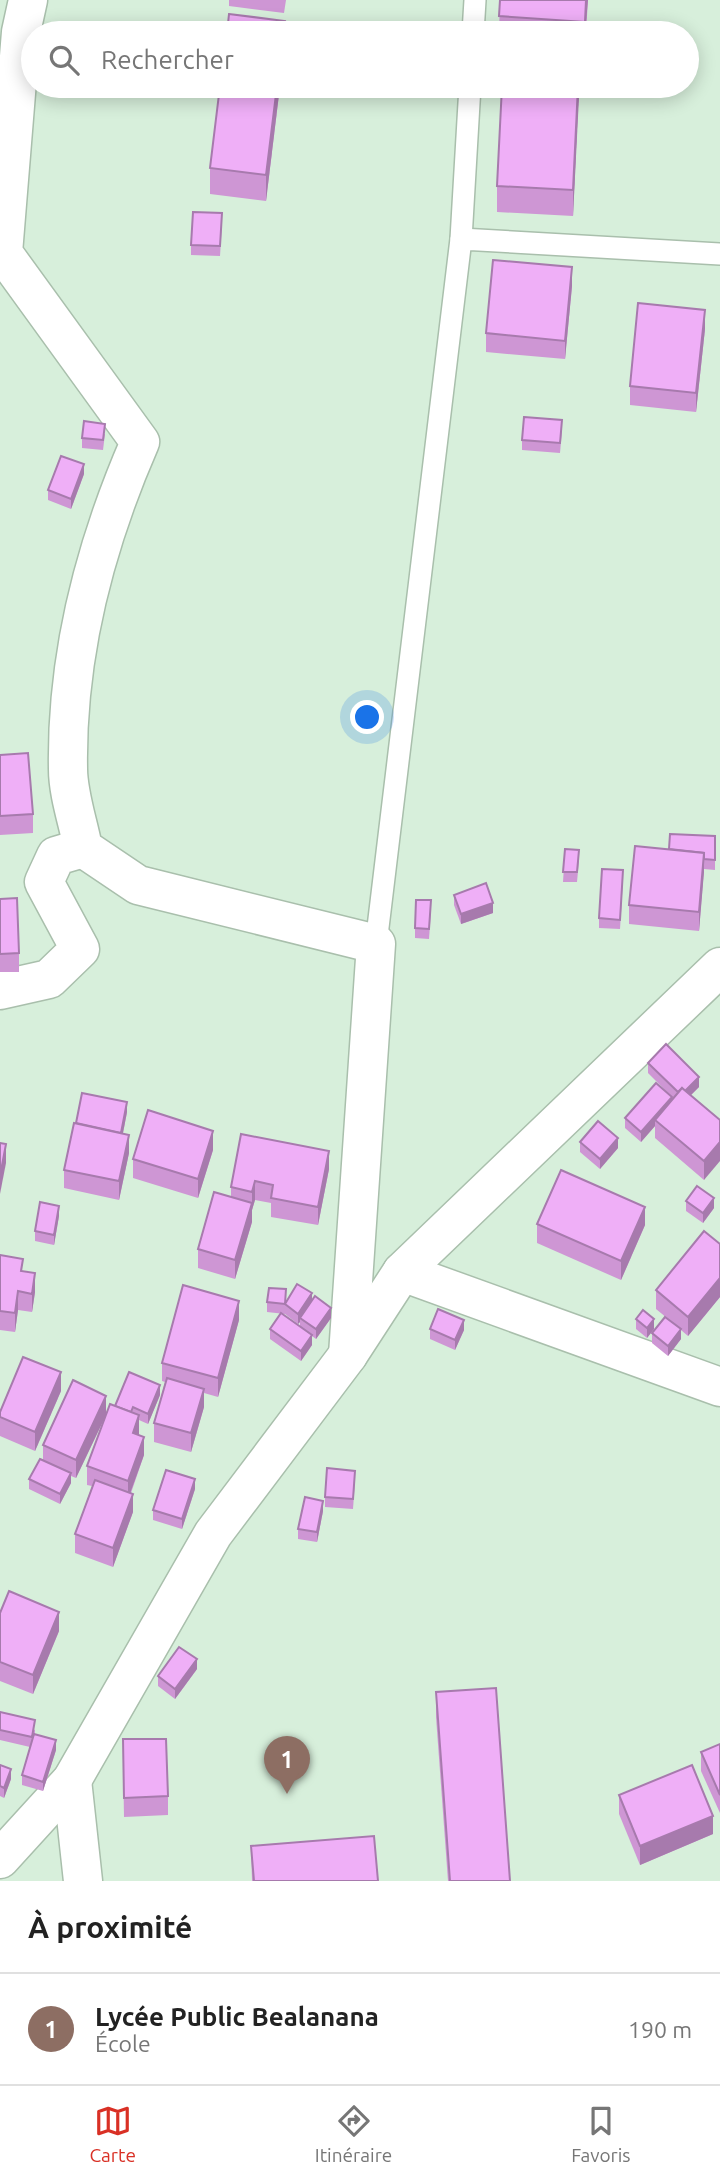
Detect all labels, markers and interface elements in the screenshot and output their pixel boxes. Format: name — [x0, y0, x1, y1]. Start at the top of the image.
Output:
search box — [21, 21, 699, 98]
icon: search — [45, 41, 83, 79]
text: Rechercher — [101, 45, 234, 74]
your location — [350, 700, 384, 734]
pin: 1 — [264, 1736, 310, 1794]
text: À proximité — [28, 1910, 192, 1944]
text: Lycée Public Bealanana — [95, 2002, 379, 2031]
text: 1 — [45, 2017, 57, 2042]
text: 190 m — [628, 2017, 692, 2042]
text: École — [95, 2031, 151, 2056]
tab: Carte — [89, 2102, 136, 2166]
tab: Itinéraire — [315, 2102, 392, 2166]
tab: Favoris — [571, 2102, 631, 2166]

